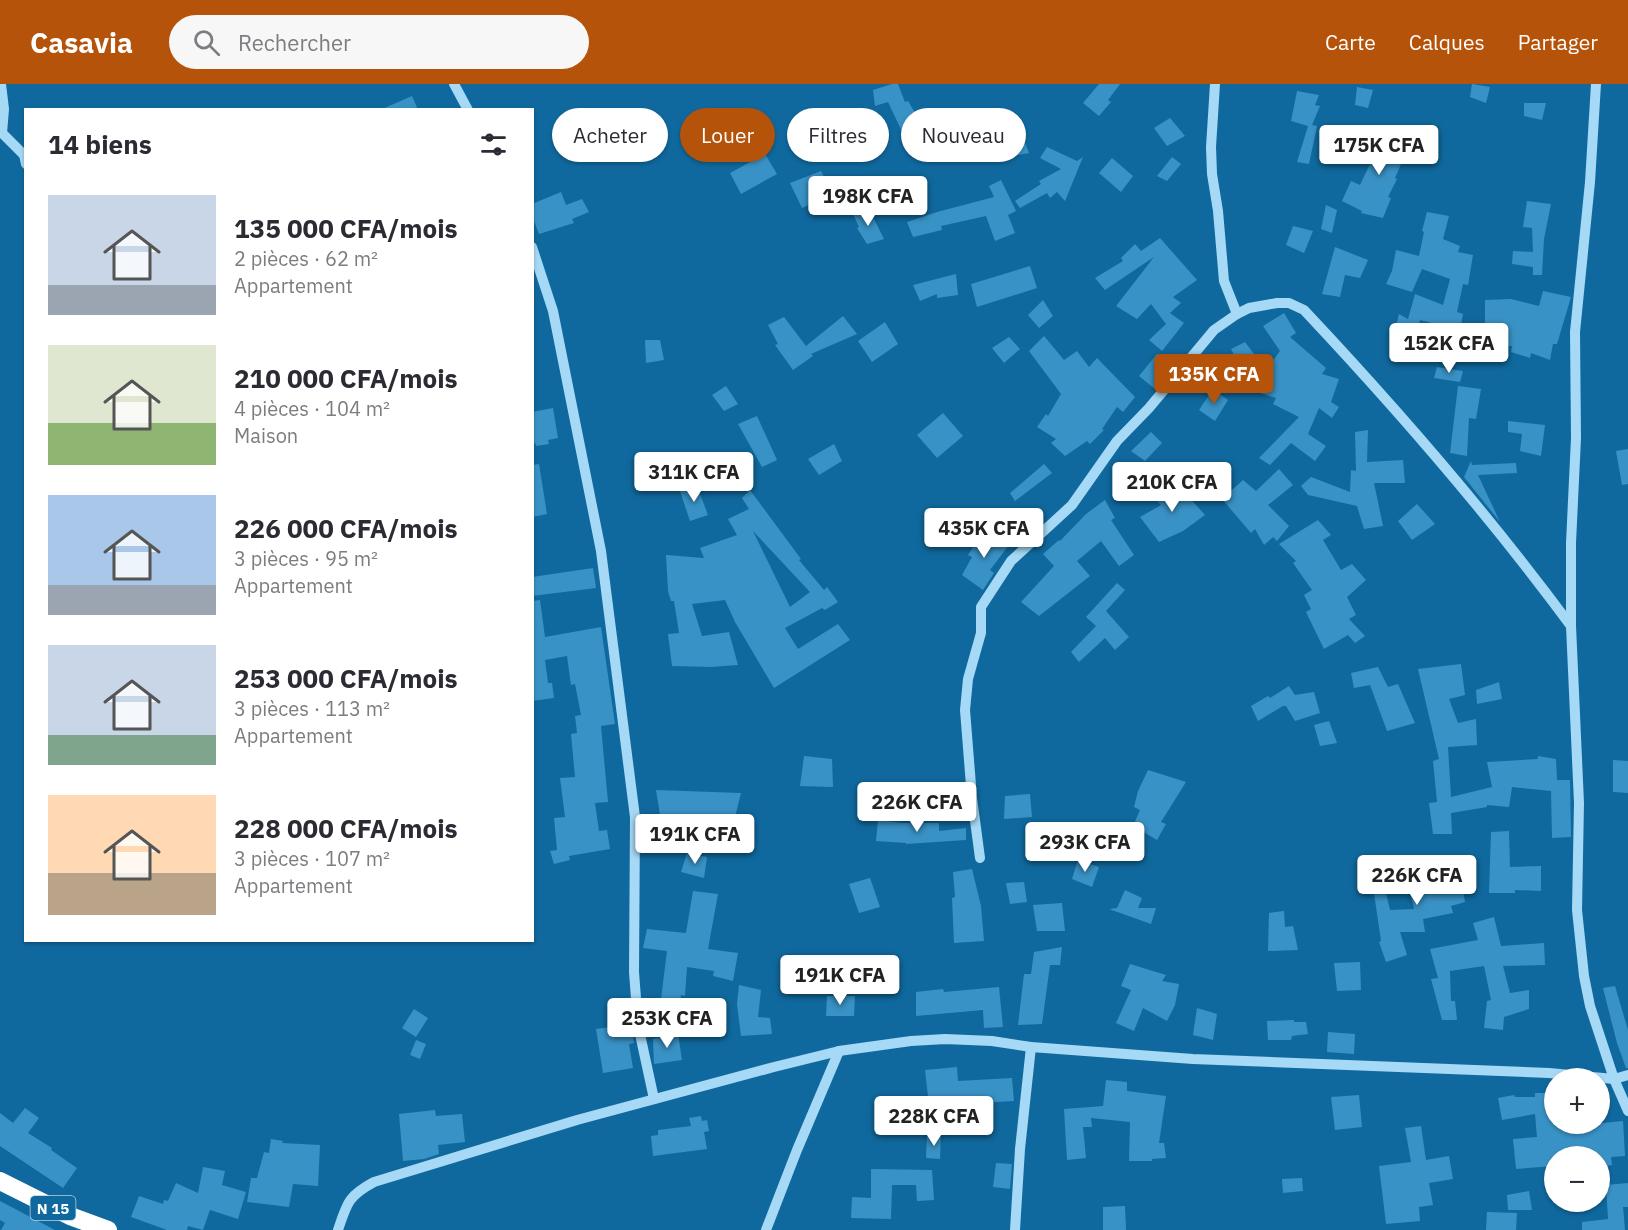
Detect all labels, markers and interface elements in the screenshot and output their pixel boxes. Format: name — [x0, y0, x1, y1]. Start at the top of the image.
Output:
search box — [169, 15, 589, 69]
text: Casavia — [30, 24, 133, 61]
icon: search — [190, 26, 223, 59]
text: Rechercher — [238, 28, 351, 57]
text: Carte — [1325, 28, 1376, 56]
text: Calques — [1409, 28, 1485, 56]
text: Partager — [1518, 28, 1598, 56]
chip: Acheter — [552, 108, 668, 162]
chip: Louer — [680, 108, 775, 162]
chip: Filtres — [787, 108, 889, 162]
chip: Nouveau — [901, 108, 1026, 162]
pin: 175K CFA — [1317, 125, 1441, 176]
text: 14 biens — [48, 127, 152, 161]
icon: filters — [477, 128, 510, 161]
text: 175K CFA — [1333, 131, 1425, 158]
pin: 198K CFA — [806, 176, 930, 227]
text: 198K CFA — [822, 182, 914, 209]
text: 135 000 CFA/mois — [234, 211, 458, 245]
icon: home — [96, 219, 168, 291]
text: 2 pièces · 62 m² — [234, 245, 378, 272]
text: Appartement — [234, 272, 353, 299]
pin: 152K CFA — [1387, 323, 1511, 374]
text: 152K CFA — [1403, 329, 1495, 356]
pin: 135K CFA — [1152, 354, 1276, 405]
text: 135K CFA — [1168, 360, 1260, 387]
text: 210 000 CFA/mois — [234, 361, 458, 395]
icon: home — [96, 369, 168, 441]
text: 4 pièces · 104 m² — [234, 395, 390, 422]
text: Maison — [234, 422, 298, 449]
pin: 311K CFA — [632, 452, 756, 503]
text: 311K CFA — [648, 458, 740, 485]
pin: 210K CFA — [1110, 462, 1234, 513]
text: 210K CFA — [1126, 468, 1218, 495]
pin: 435K CFA — [922, 508, 1046, 559]
text: 226 000 CFA/mois — [234, 511, 458, 545]
text: 435K CFA — [938, 514, 1030, 541]
icon: home — [96, 519, 168, 591]
text: 3 pièces · 95 m² — [234, 545, 378, 572]
text: Appartement — [234, 572, 353, 599]
text: 253 000 CFA/mois — [234, 661, 458, 695]
icon: home — [96, 669, 168, 741]
text: 3 pièces · 113 m² — [234, 695, 390, 722]
text: Appartement — [234, 722, 353, 749]
pin: 226K CFA — [855, 782, 979, 833]
text: 226K CFA — [871, 788, 963, 815]
text: 228 000 CFA/mois — [234, 811, 458, 845]
pin: 191K CFA — [633, 814, 757, 865]
icon: home — [96, 819, 168, 891]
text: 191K CFA — [649, 820, 741, 847]
pin: 293K CFA — [1023, 822, 1147, 873]
text: 293K CFA — [1039, 828, 1131, 855]
text: 3 pièces · 107 m² — [234, 845, 390, 872]
pin: 226K CFA — [1355, 855, 1479, 906]
text: 226K CFA — [1371, 861, 1463, 888]
text: Appartement — [234, 872, 353, 899]
pin: 191K CFA — [778, 955, 902, 1006]
text: 191K CFA — [794, 961, 886, 988]
pin: 253K CFA — [605, 998, 729, 1049]
text: 253K CFA — [621, 1004, 713, 1031]
map controls — [1544, 1068, 1610, 1212]
button: + — [1544, 1068, 1610, 1134]
pin: 228K CFA — [872, 1096, 996, 1147]
text: 228K CFA — [888, 1102, 980, 1129]
button: − — [1544, 1146, 1610, 1212]
road number: N 15 — [31, 1196, 76, 1220]

